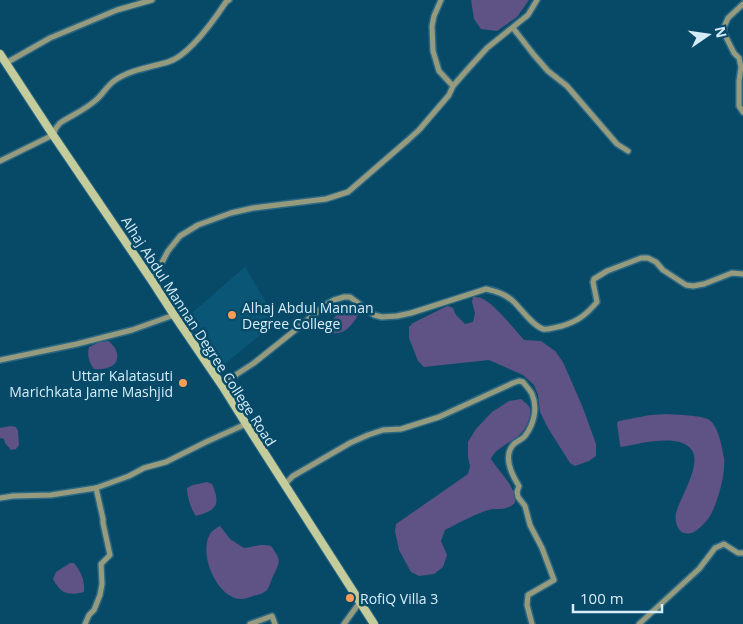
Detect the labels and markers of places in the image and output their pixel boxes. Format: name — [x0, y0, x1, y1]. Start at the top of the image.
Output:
place label: Alhaj Abdul Mannan Degree College — [242, 298, 374, 333]
marker: Alhaj Abdul Mannan Degree College — [226, 309, 238, 321]
place label: Uttar Kalatasuti Marichkata Jame Mashjid — [9, 366, 173, 401]
marker: Uttar Kalatasuti Marichkata Jame Mashjid — [177, 377, 189, 389]
place label: RofiQ Villa 3 — [360, 589, 438, 608]
marker: RofiQ Villa 3 — [344, 592, 356, 604]

